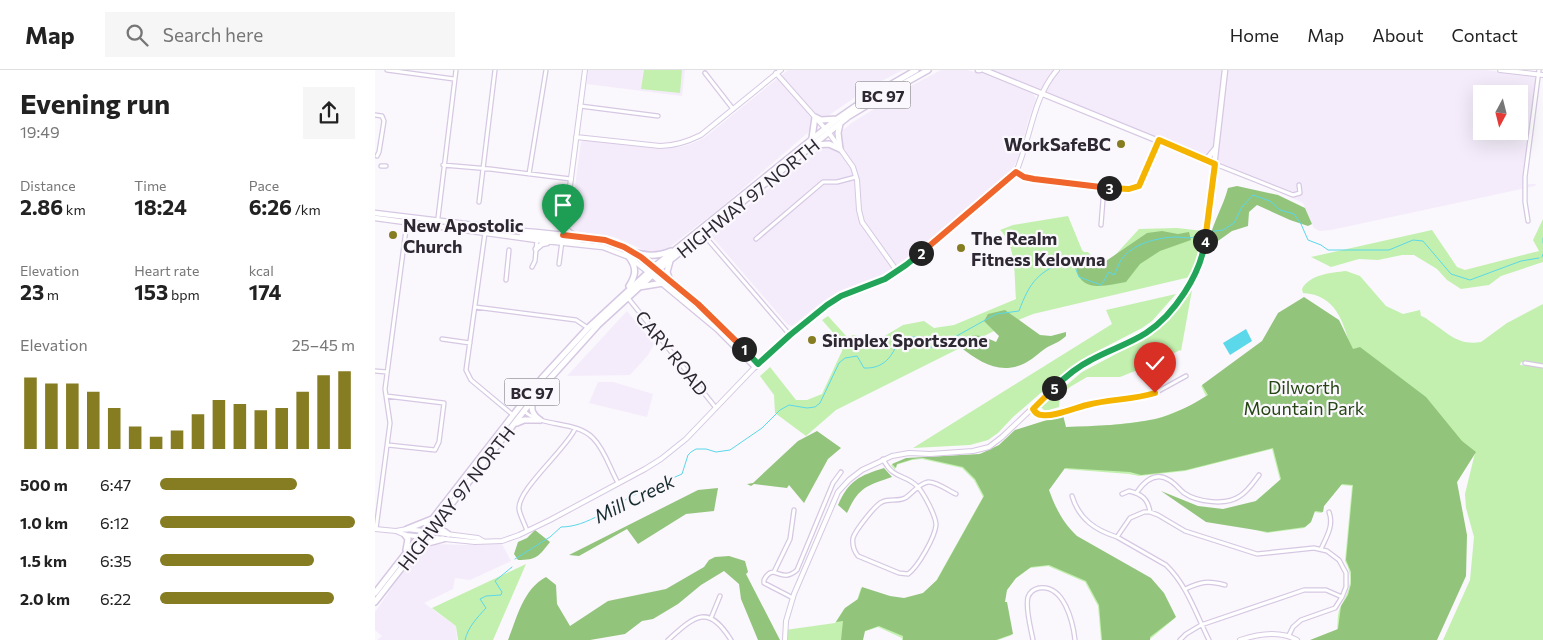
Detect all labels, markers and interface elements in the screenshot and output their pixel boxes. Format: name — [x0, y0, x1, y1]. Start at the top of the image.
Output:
search box — [105, 12, 455, 57]
text: Map — [25, 20, 75, 49]
icon: search — [123, 21, 151, 49]
text: Search here — [163, 23, 263, 46]
text: Home — [1230, 24, 1279, 46]
text: Map — [1307, 24, 1344, 46]
text: About — [1372, 24, 1424, 46]
text: Contact — [1452, 24, 1518, 46]
road number: BC 97 — [855, 82, 911, 108]
north arrow — [1473, 85, 1527, 140]
map controls — [1473, 85, 1528, 140]
text: Evening run — [20, 86, 170, 120]
button: share — [303, 87, 355, 139]
text: 19:49 — [20, 122, 60, 141]
place label: WorkSafeBC — [1004, 133, 1111, 155]
street label: HIGHWAY 97 NORTH — [672, 134, 824, 262]
marker: WorkSafeBC — [1115, 138, 1127, 150]
pin: 3 — [1097, 176, 1121, 200]
text: Distance — [20, 177, 76, 194]
text: Time — [134, 177, 167, 194]
text: Pace — [249, 177, 279, 194]
text: 3 — [1105, 180, 1114, 197]
pin — [542, 184, 584, 235]
icon: arrive — [549, 191, 577, 219]
text: 2.86 — [20, 194, 63, 219]
text: 18:24 — [134, 194, 187, 219]
text: 6:26 — [249, 194, 292, 219]
text: km — [63, 201, 86, 218]
text: /km — [292, 201, 321, 218]
place label: New Apostolic Church — [403, 214, 524, 257]
place label: The Realm Fitness Kelowna — [971, 227, 1105, 270]
pin: 4 — [1193, 228, 1217, 254]
marker: New Apostolic Church — [387, 229, 399, 241]
text: 4 — [1201, 233, 1210, 250]
pin: 2 — [909, 240, 933, 266]
marker: The Realm Fitness Kelowna — [955, 242, 967, 254]
text: 2 — [918, 245, 925, 262]
text: Elevation — [20, 262, 79, 279]
text: Heart rate — [134, 262, 199, 279]
text: kcal — [249, 262, 274, 279]
text: 23 — [20, 279, 44, 304]
text: 153 — [134, 279, 168, 304]
text: 174 — [249, 279, 281, 304]
text: m — [44, 286, 59, 303]
text: bpm — [168, 286, 200, 303]
street label: CARY ROAD — [631, 306, 713, 400]
place label: Simplex Sportszone — [822, 329, 988, 351]
marker: Simplex Sportszone — [806, 334, 818, 346]
text: Elevation — [20, 335, 88, 354]
text: 25–45 m — [292, 335, 355, 354]
pin: 1 — [731, 336, 757, 362]
text: 1 — [741, 341, 748, 358]
pin — [1134, 342, 1176, 393]
icon: check — [1141, 349, 1169, 377]
pin: 5 — [1041, 376, 1067, 400]
park label: Dilworth Mountain Park — [1243, 376, 1365, 419]
road number: BC 97 — [505, 378, 559, 406]
text: 5 — [1050, 380, 1059, 397]
street label: HIGHWAY 97 NORTH — [393, 421, 519, 575]
water label: Mill Creek — [590, 468, 679, 527]
text: 500 m — [20, 475, 68, 494]
text: 6:47 — [100, 475, 131, 494]
text: 1.0 km — [20, 513, 68, 532]
text: 6:12 — [100, 513, 129, 532]
text: 1.5 km — [20, 551, 67, 570]
text: 6:35 — [100, 551, 132, 570]
text: 2.0 km — [20, 589, 70, 608]
text: 6:22 — [100, 589, 131, 608]

